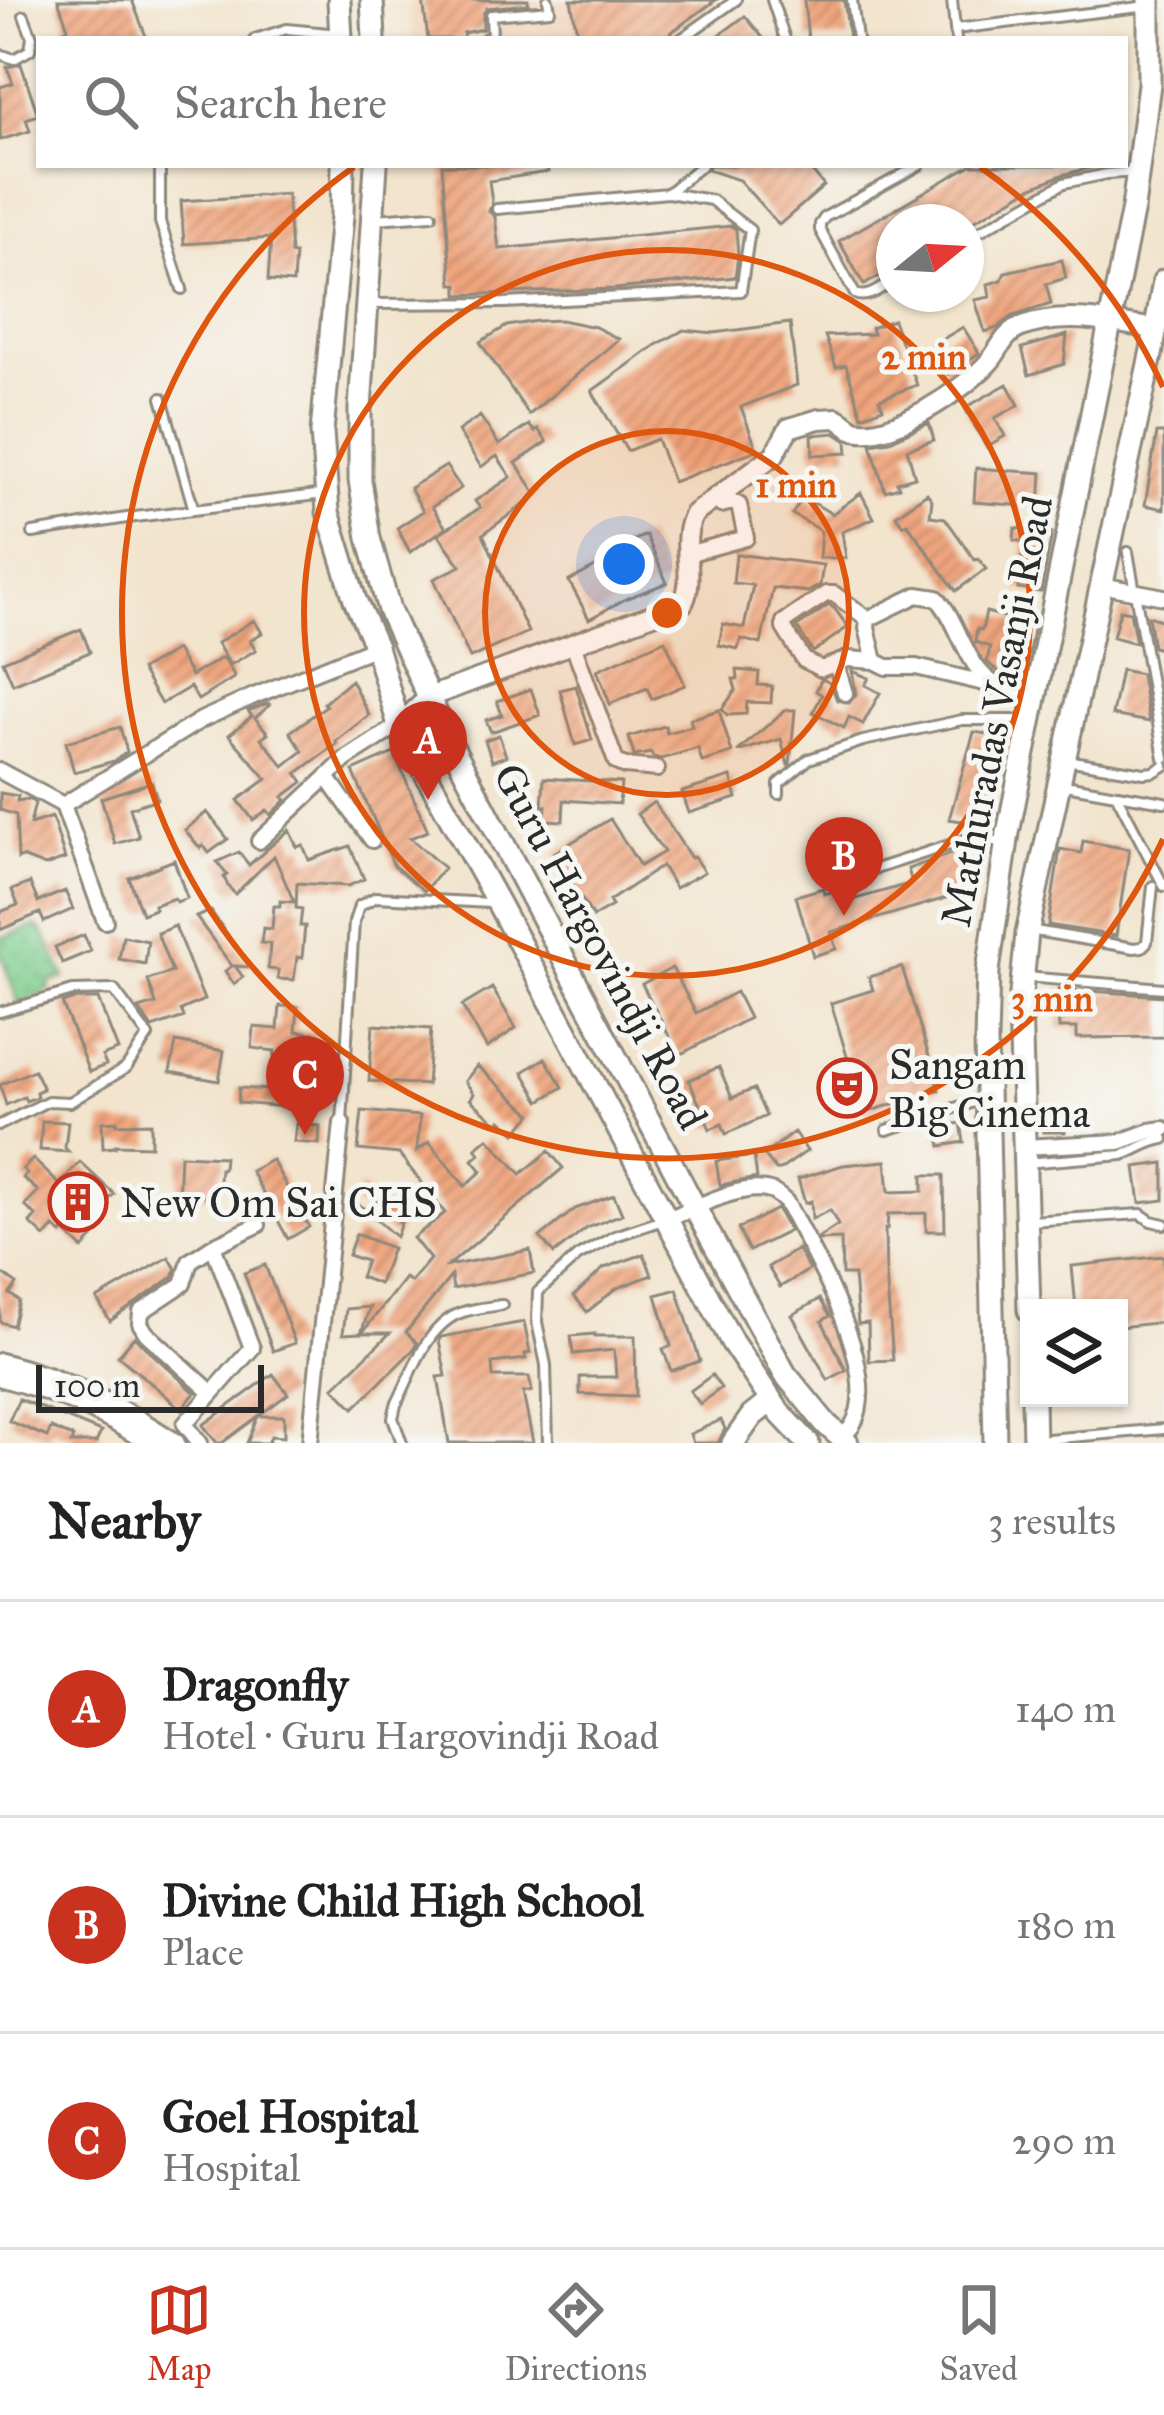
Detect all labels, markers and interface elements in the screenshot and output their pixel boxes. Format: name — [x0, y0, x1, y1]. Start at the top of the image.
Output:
search box — [36, 36, 1128, 168]
icon: search — [78, 69, 144, 135]
text: Search here — [174, 75, 387, 130]
north arrow — [876, 204, 984, 312]
text: 2 min — [881, 335, 967, 379]
text: 1 min — [755, 463, 837, 507]
street label: Mathuradas Vasanji Road — [930, 491, 1064, 931]
your location — [594, 534, 654, 594]
centre of rings — [646, 592, 688, 634]
pin: A — [389, 701, 467, 800]
street label: Guru Hargovindji Road — [482, 755, 719, 1138]
pin: B — [805, 817, 883, 916]
text: 3 min — [1011, 977, 1093, 1021]
pin: C — [266, 1036, 344, 1135]
place label: Sangam Big Cinema — [889, 1039, 1090, 1139]
theatre icon: Sangam Big Cinema — [816, 1057, 878, 1119]
building icon: New Om Sai CHS — [47, 1171, 109, 1233]
place label: New Om Sai CHS — [120, 1177, 437, 1229]
map controls — [1020, 1299, 1128, 1407]
button: layers — [1020, 1299, 1128, 1407]
scale bar — [36, 1359, 264, 1412]
text: 100 m — [54, 1366, 140, 1406]
text: Nearby — [48, 1490, 200, 1552]
text: 3 results — [988, 1497, 1116, 1545]
text: Dragonfly — [162, 1657, 348, 1712]
text: A — [74, 1685, 100, 1733]
text: 140 m — [1015, 1685, 1116, 1733]
text: Hotel · Guru Hargovindji Road — [162, 1712, 659, 1760]
text: Divine Child High School — [162, 1873, 643, 1928]
text: B — [74, 1901, 100, 1949]
text: 180 m — [1016, 1901, 1116, 1949]
text: Place — [162, 1928, 244, 1976]
text: Goel Hospital — [162, 2089, 418, 2144]
text: C — [74, 2117, 100, 2165]
text: 290 m — [1012, 2117, 1116, 2165]
text: Hospital — [162, 2144, 300, 2192]
tab: Map — [146, 2277, 212, 2389]
tab: Directions — [505, 2277, 647, 2389]
tab: Saved — [939, 2277, 1018, 2389]

